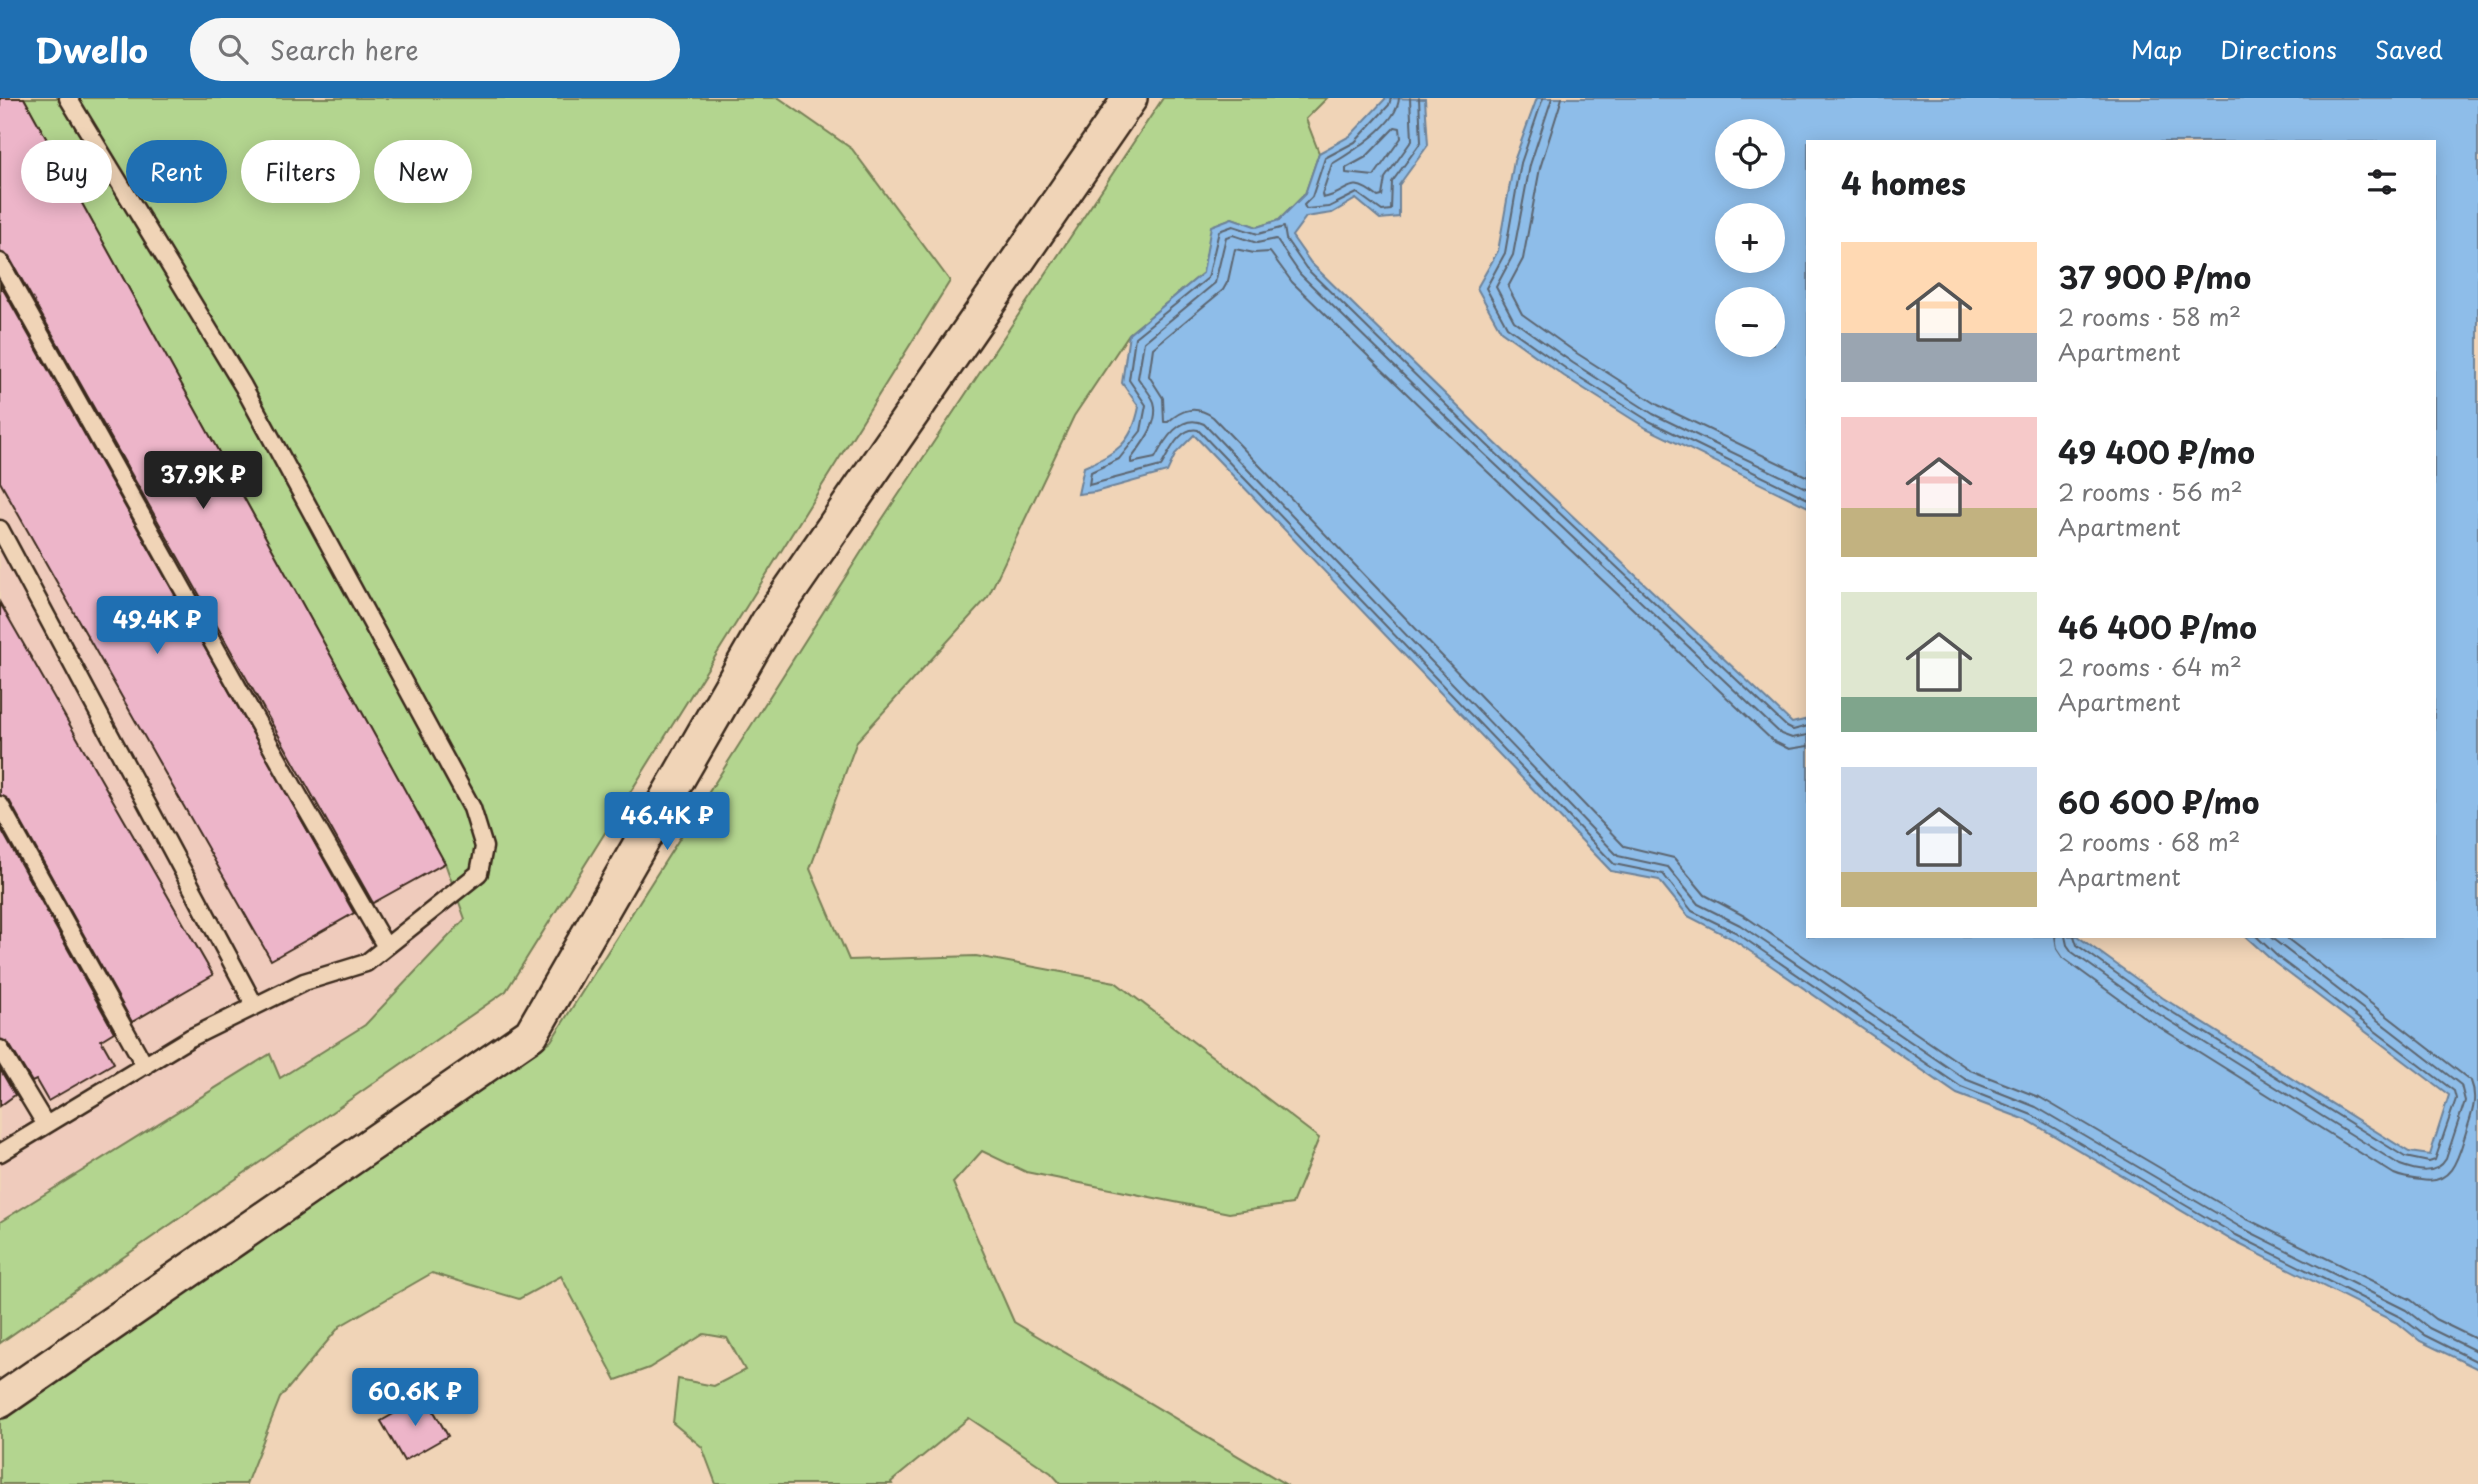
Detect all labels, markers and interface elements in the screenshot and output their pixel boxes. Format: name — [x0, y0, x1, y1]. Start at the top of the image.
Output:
search box — [190, 18, 680, 81]
text: Dwello — [35, 24, 148, 74]
icon: search — [214, 30, 252, 68]
text: Search here — [270, 30, 419, 69]
text: Map — [2131, 31, 2182, 67]
text: Directions — [2220, 31, 2337, 67]
text: Saved — [2375, 31, 2443, 67]
map controls — [1715, 119, 1785, 357]
button: locate — [1715, 119, 1785, 189]
chip: Buy — [21, 140, 112, 203]
chip: Rent — [126, 140, 227, 203]
chip: Filters — [241, 140, 360, 203]
chip: New — [374, 140, 472, 203]
text: 4 homes — [1841, 160, 1966, 205]
icon: filters — [2363, 163, 2401, 201]
button: + — [1715, 203, 1785, 273]
text: 37 900 ₽/mo — [2058, 254, 2251, 299]
icon: home — [1897, 270, 1981, 354]
button: − — [1715, 287, 1785, 357]
text: 2 rooms · 58 m² — [2058, 299, 2241, 334]
text: Apartment — [2058, 334, 2181, 369]
text: 49 400 ₽/mo — [2058, 429, 2255, 474]
icon: home — [1897, 445, 1981, 529]
pin: 37.9K ₽ — [138, 452, 268, 511]
text: 37.9K ₽ — [160, 456, 246, 491]
text: 2 rooms · 56 m² — [2058, 474, 2243, 509]
text: Apartment — [2058, 509, 2181, 544]
pin: 49.4K ₽ — [92, 596, 222, 656]
text: 49.4K ₽ — [113, 601, 201, 636]
text: 46 400 ₽/mo — [2058, 604, 2257, 649]
icon: home — [1897, 620, 1981, 704]
text: 2 rooms · 64 m² — [2058, 649, 2242, 684]
text: Apartment — [2058, 684, 2181, 719]
text: 60 600 ₽/mo — [2058, 779, 2259, 824]
pin: 46.4K ₽ — [602, 792, 732, 852]
icon: home — [1897, 795, 1981, 879]
text: 46.4K ₽ — [621, 797, 713, 832]
text: 2 rooms · 68 m² — [2058, 824, 2240, 859]
text: Apartment — [2058, 859, 2181, 894]
pin: 60.6K ₽ — [350, 1368, 480, 1428]
text: 60.6K ₽ — [368, 1373, 462, 1408]

